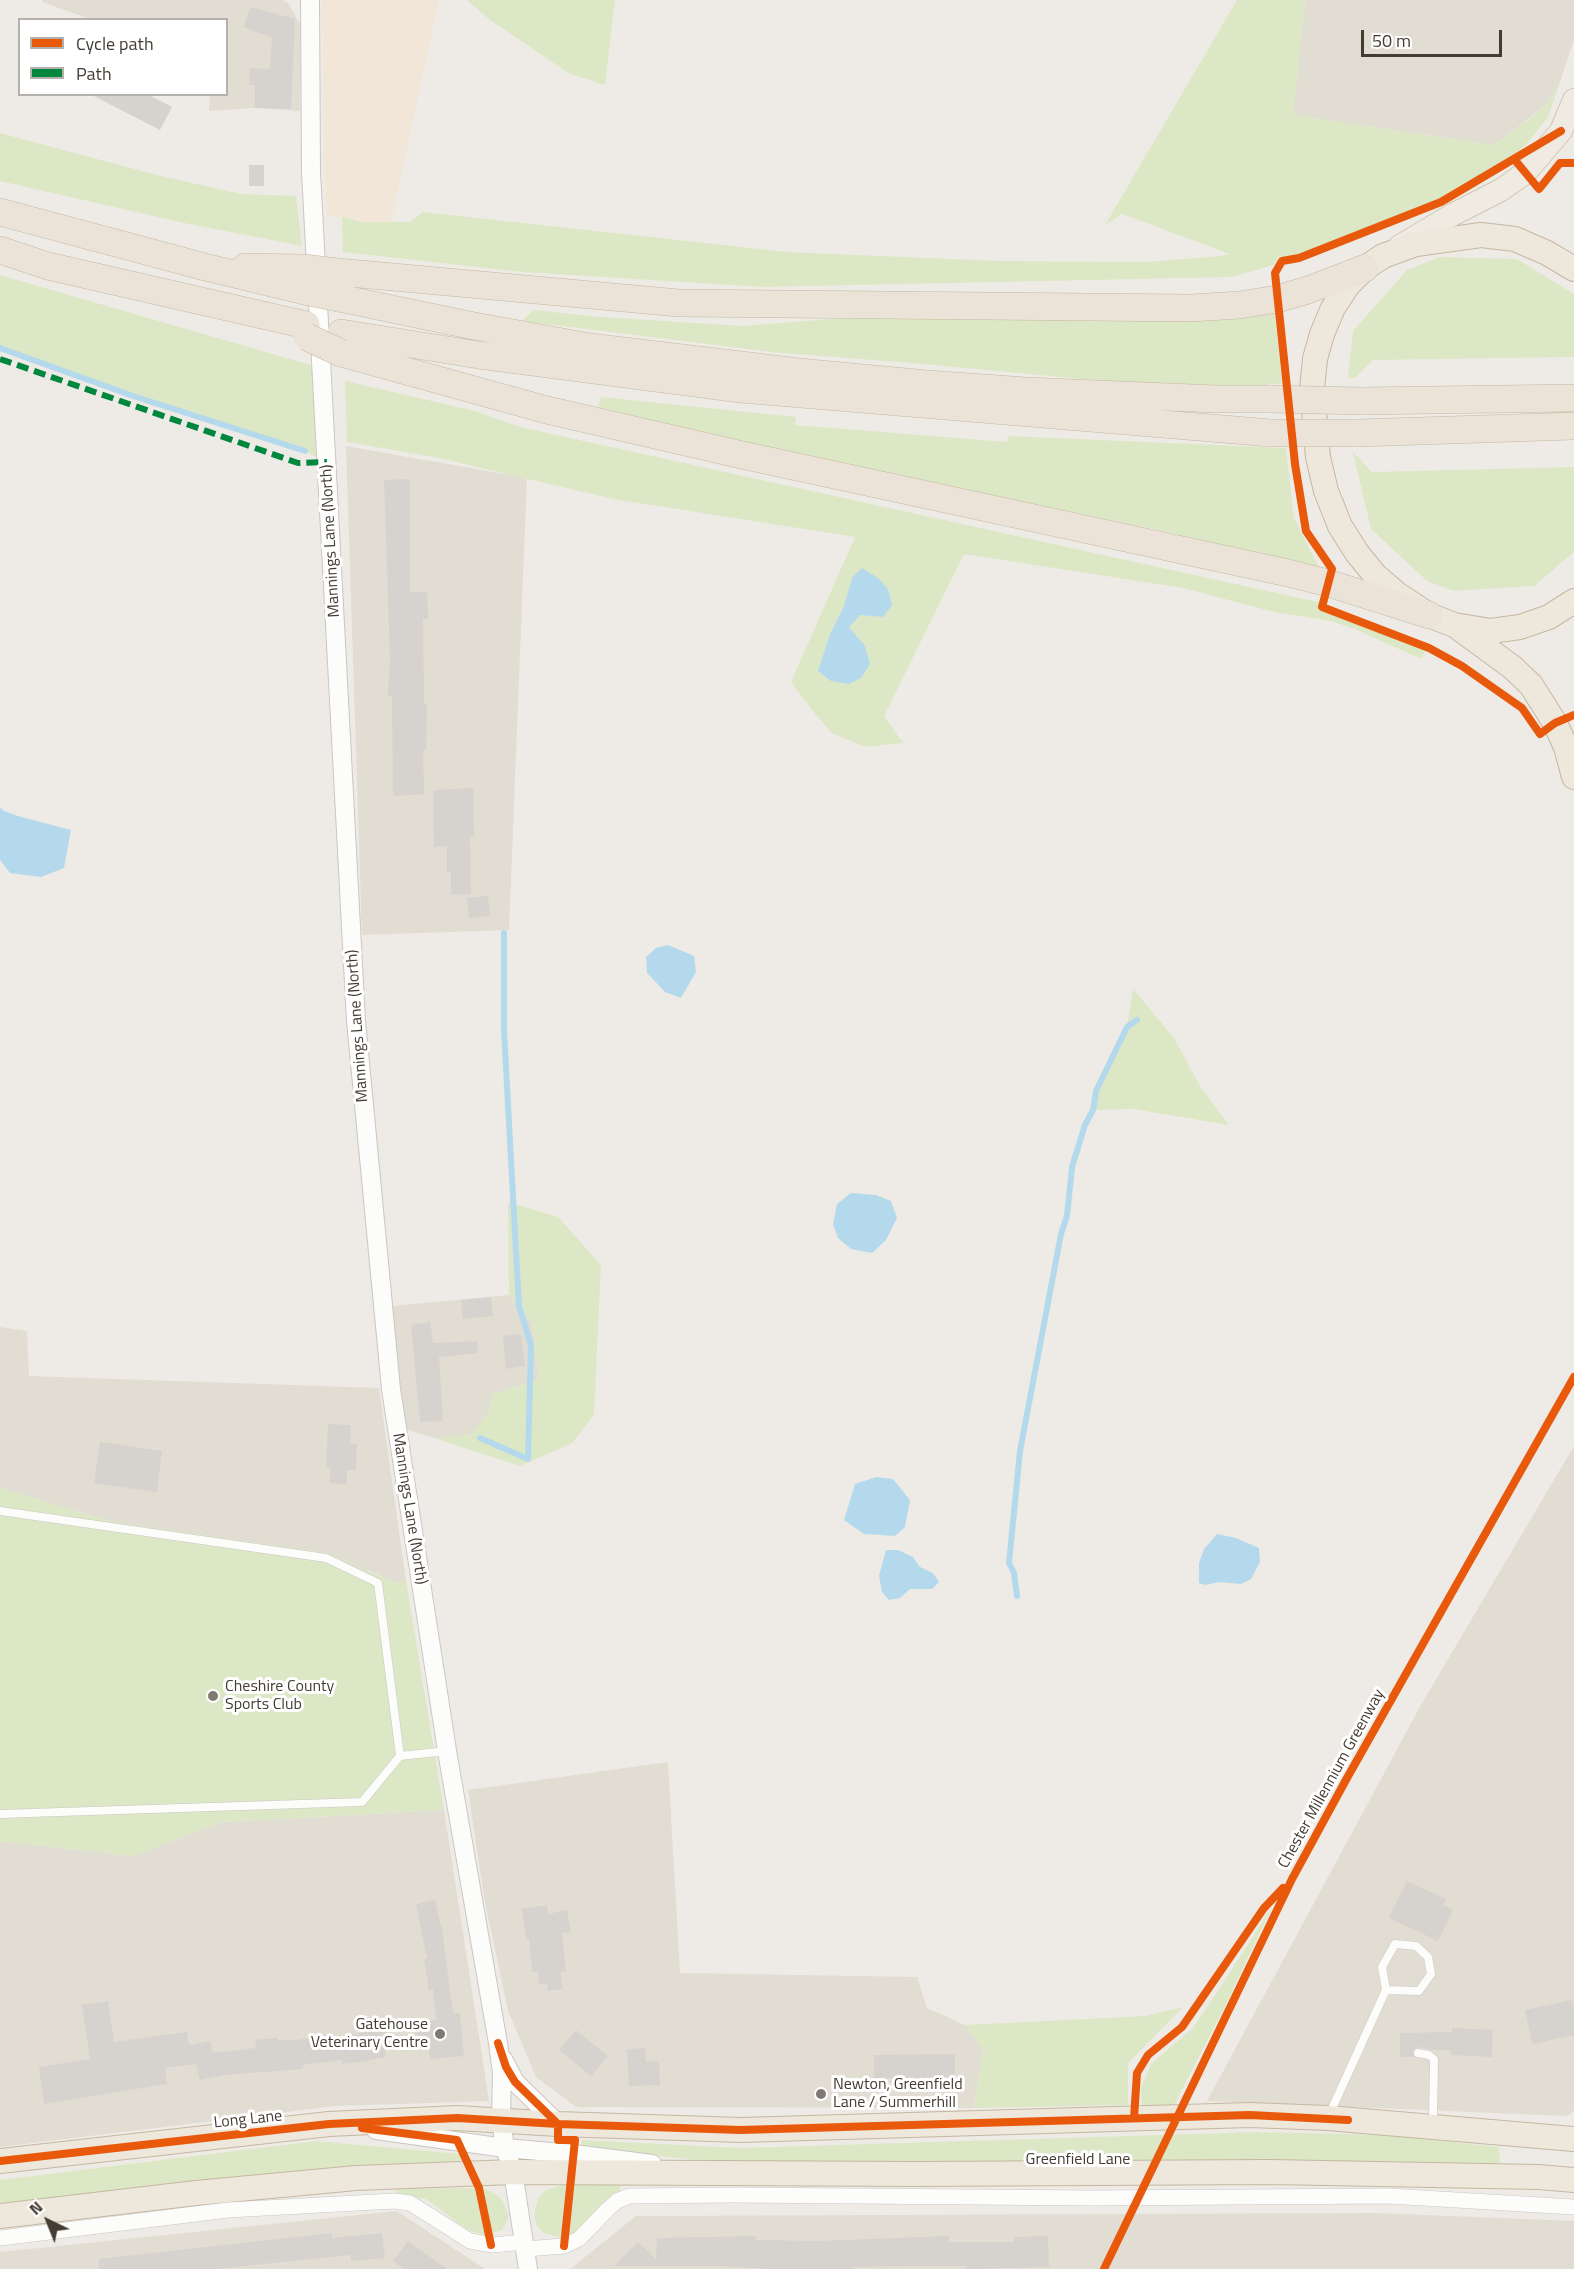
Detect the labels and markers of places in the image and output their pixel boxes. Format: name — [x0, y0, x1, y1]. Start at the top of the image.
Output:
place label: Cheshire County Sports Club — [225, 1677, 334, 1715]
marker: Cheshire County Sports Club — [206, 1689, 220, 1703]
place label: Gatehouse Veterinary Centre — [311, 2015, 428, 2053]
marker: Gatehouse Veterinary Centre — [433, 2027, 447, 2041]
place label: Newton, Greenfield Lane / Summerhill — [833, 2075, 963, 2113]
marker: Newton, Greenfield Lane / Summerhill — [814, 2087, 828, 2101]

